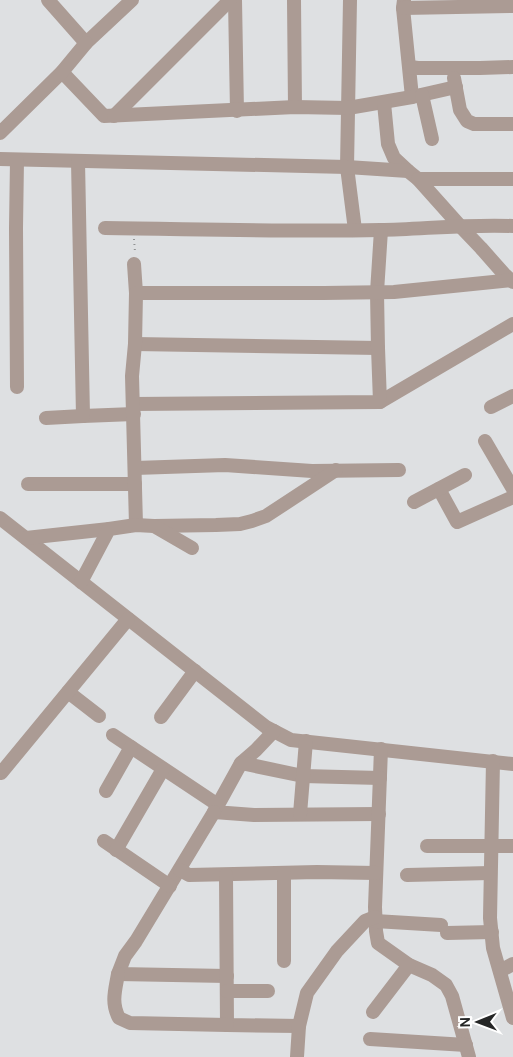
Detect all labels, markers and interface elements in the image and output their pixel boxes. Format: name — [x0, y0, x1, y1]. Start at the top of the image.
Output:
north arrow — [453, 997, 503, 1047]
text: N — [456, 1017, 474, 1027]

